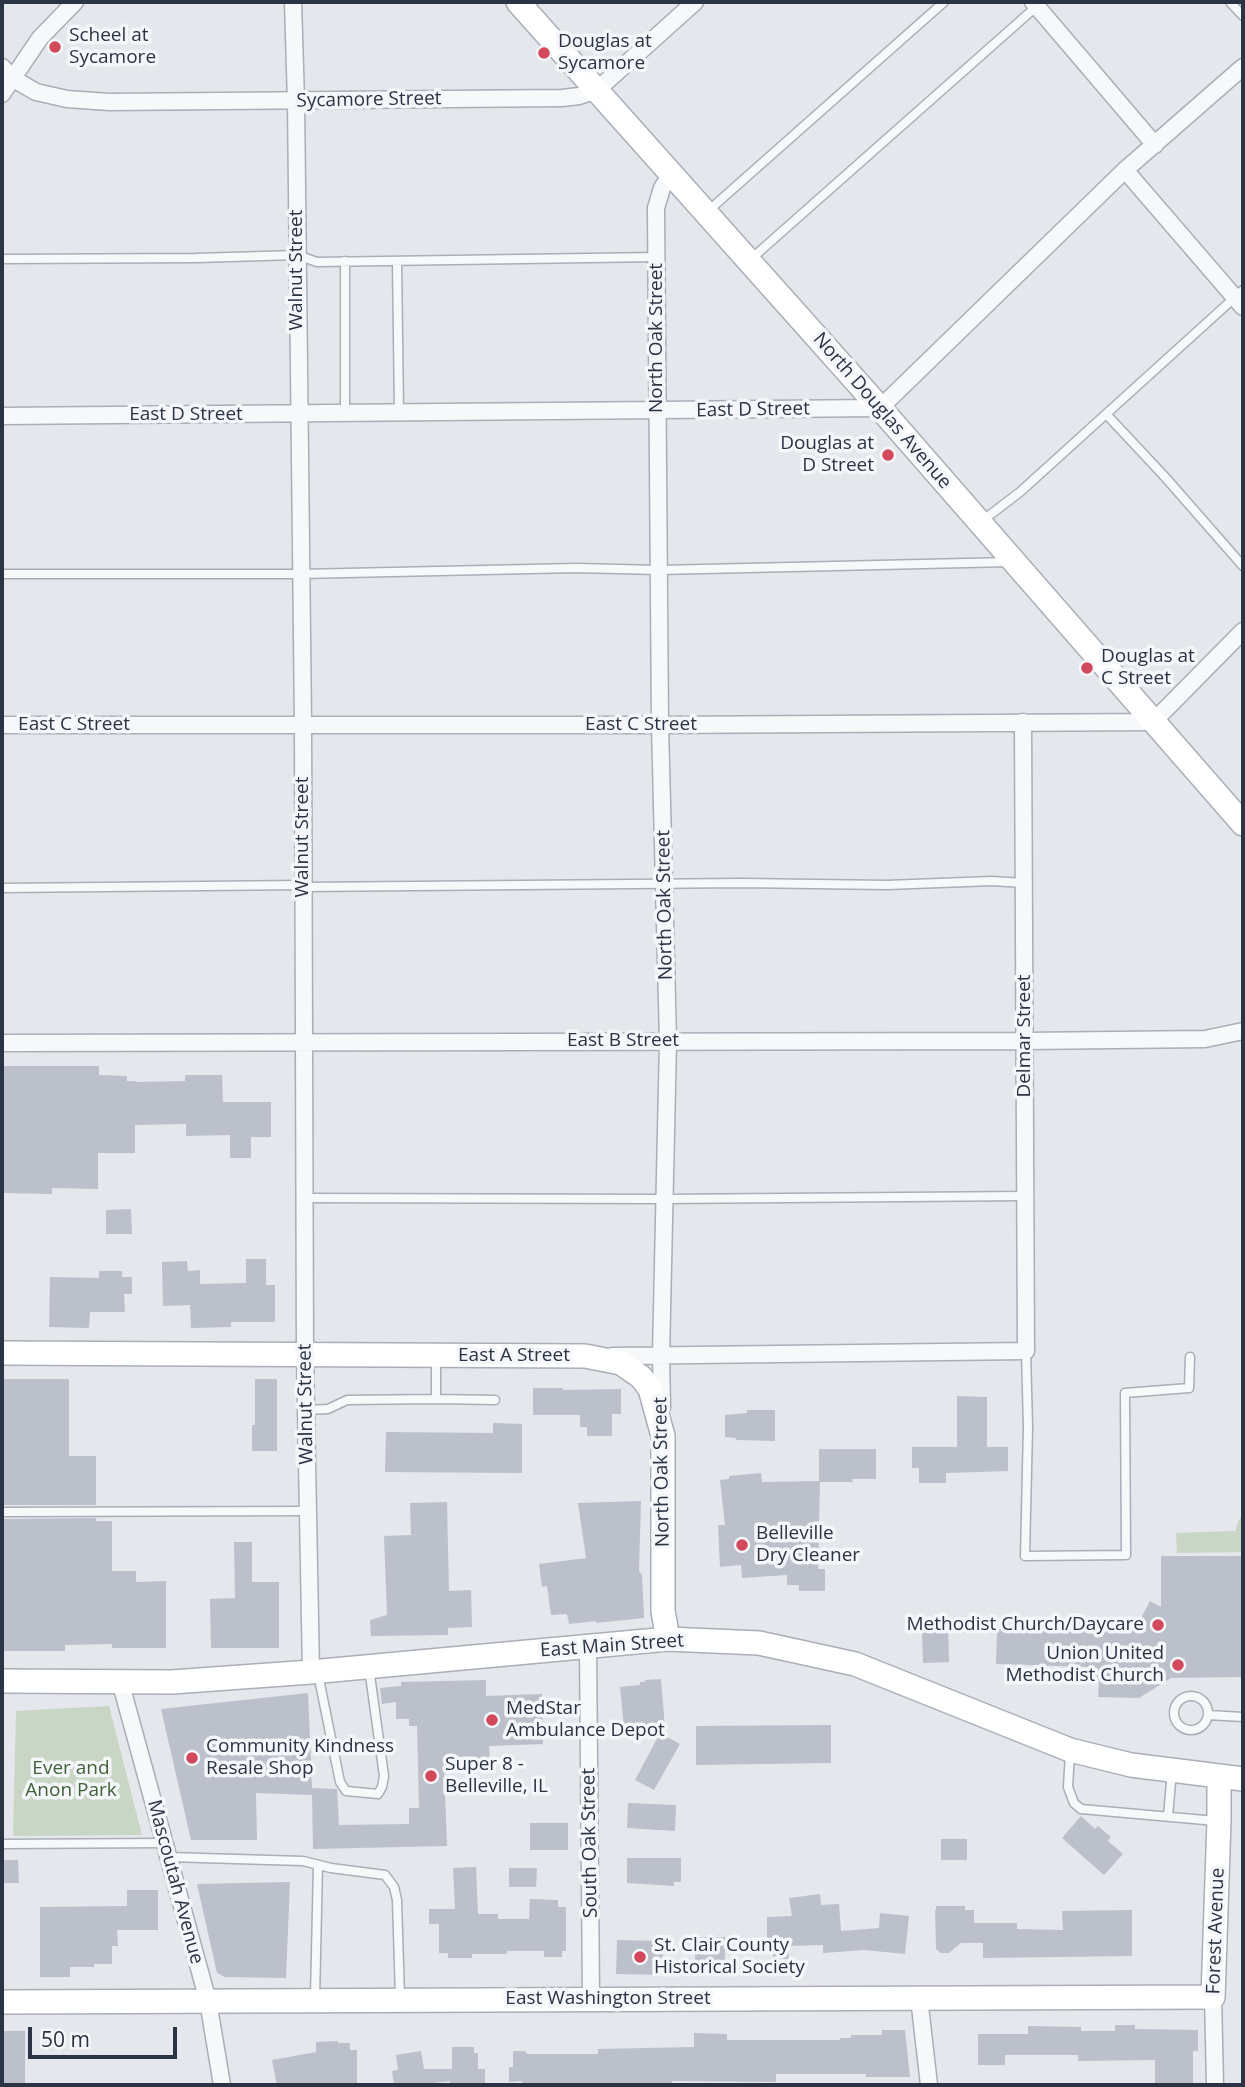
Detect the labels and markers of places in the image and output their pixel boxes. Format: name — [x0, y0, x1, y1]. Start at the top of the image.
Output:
place label: Scheel at Sycamore — [69, 25, 156, 69]
place label: Douglas at Sycamore — [558, 31, 652, 75]
marker: Scheel at Sycamore — [47, 39, 63, 55]
marker: Douglas at Sycamore — [536, 45, 552, 61]
place label: Douglas at D Street — [780, 433, 874, 477]
marker: Douglas at D Street — [880, 447, 896, 463]
place label: Douglas at C Street — [1101, 646, 1195, 690]
marker: Douglas at C Street — [1079, 660, 1095, 676]
place label: Belleville Dry Cleaner — [756, 1523, 860, 1567]
marker: Belleville Dry Cleaner — [734, 1537, 750, 1553]
place label: Methodist Church/Daycare — [906, 1614, 1144, 1636]
marker: Methodist Church/Daycare — [1150, 1617, 1166, 1633]
place label: Union United Methodist Church — [1005, 1643, 1164, 1687]
marker: Union United Methodist Church — [1170, 1657, 1186, 1673]
place label: MedStar Ambulance Depot — [506, 1698, 665, 1742]
marker: MedStar Ambulance Depot — [484, 1712, 500, 1728]
place label: Community Kindness Resale Shop — [206, 1736, 394, 1780]
marker: Community Kindness Resale Shop — [184, 1750, 200, 1766]
place label: Super 8 - Belleville, IL — [445, 1754, 548, 1798]
marker: Super 8 - Belleville, IL — [423, 1768, 439, 1784]
place label: St. Clair County Historical Society — [654, 1935, 805, 1979]
marker: St. Clair County Historical Society — [632, 1949, 648, 1965]

